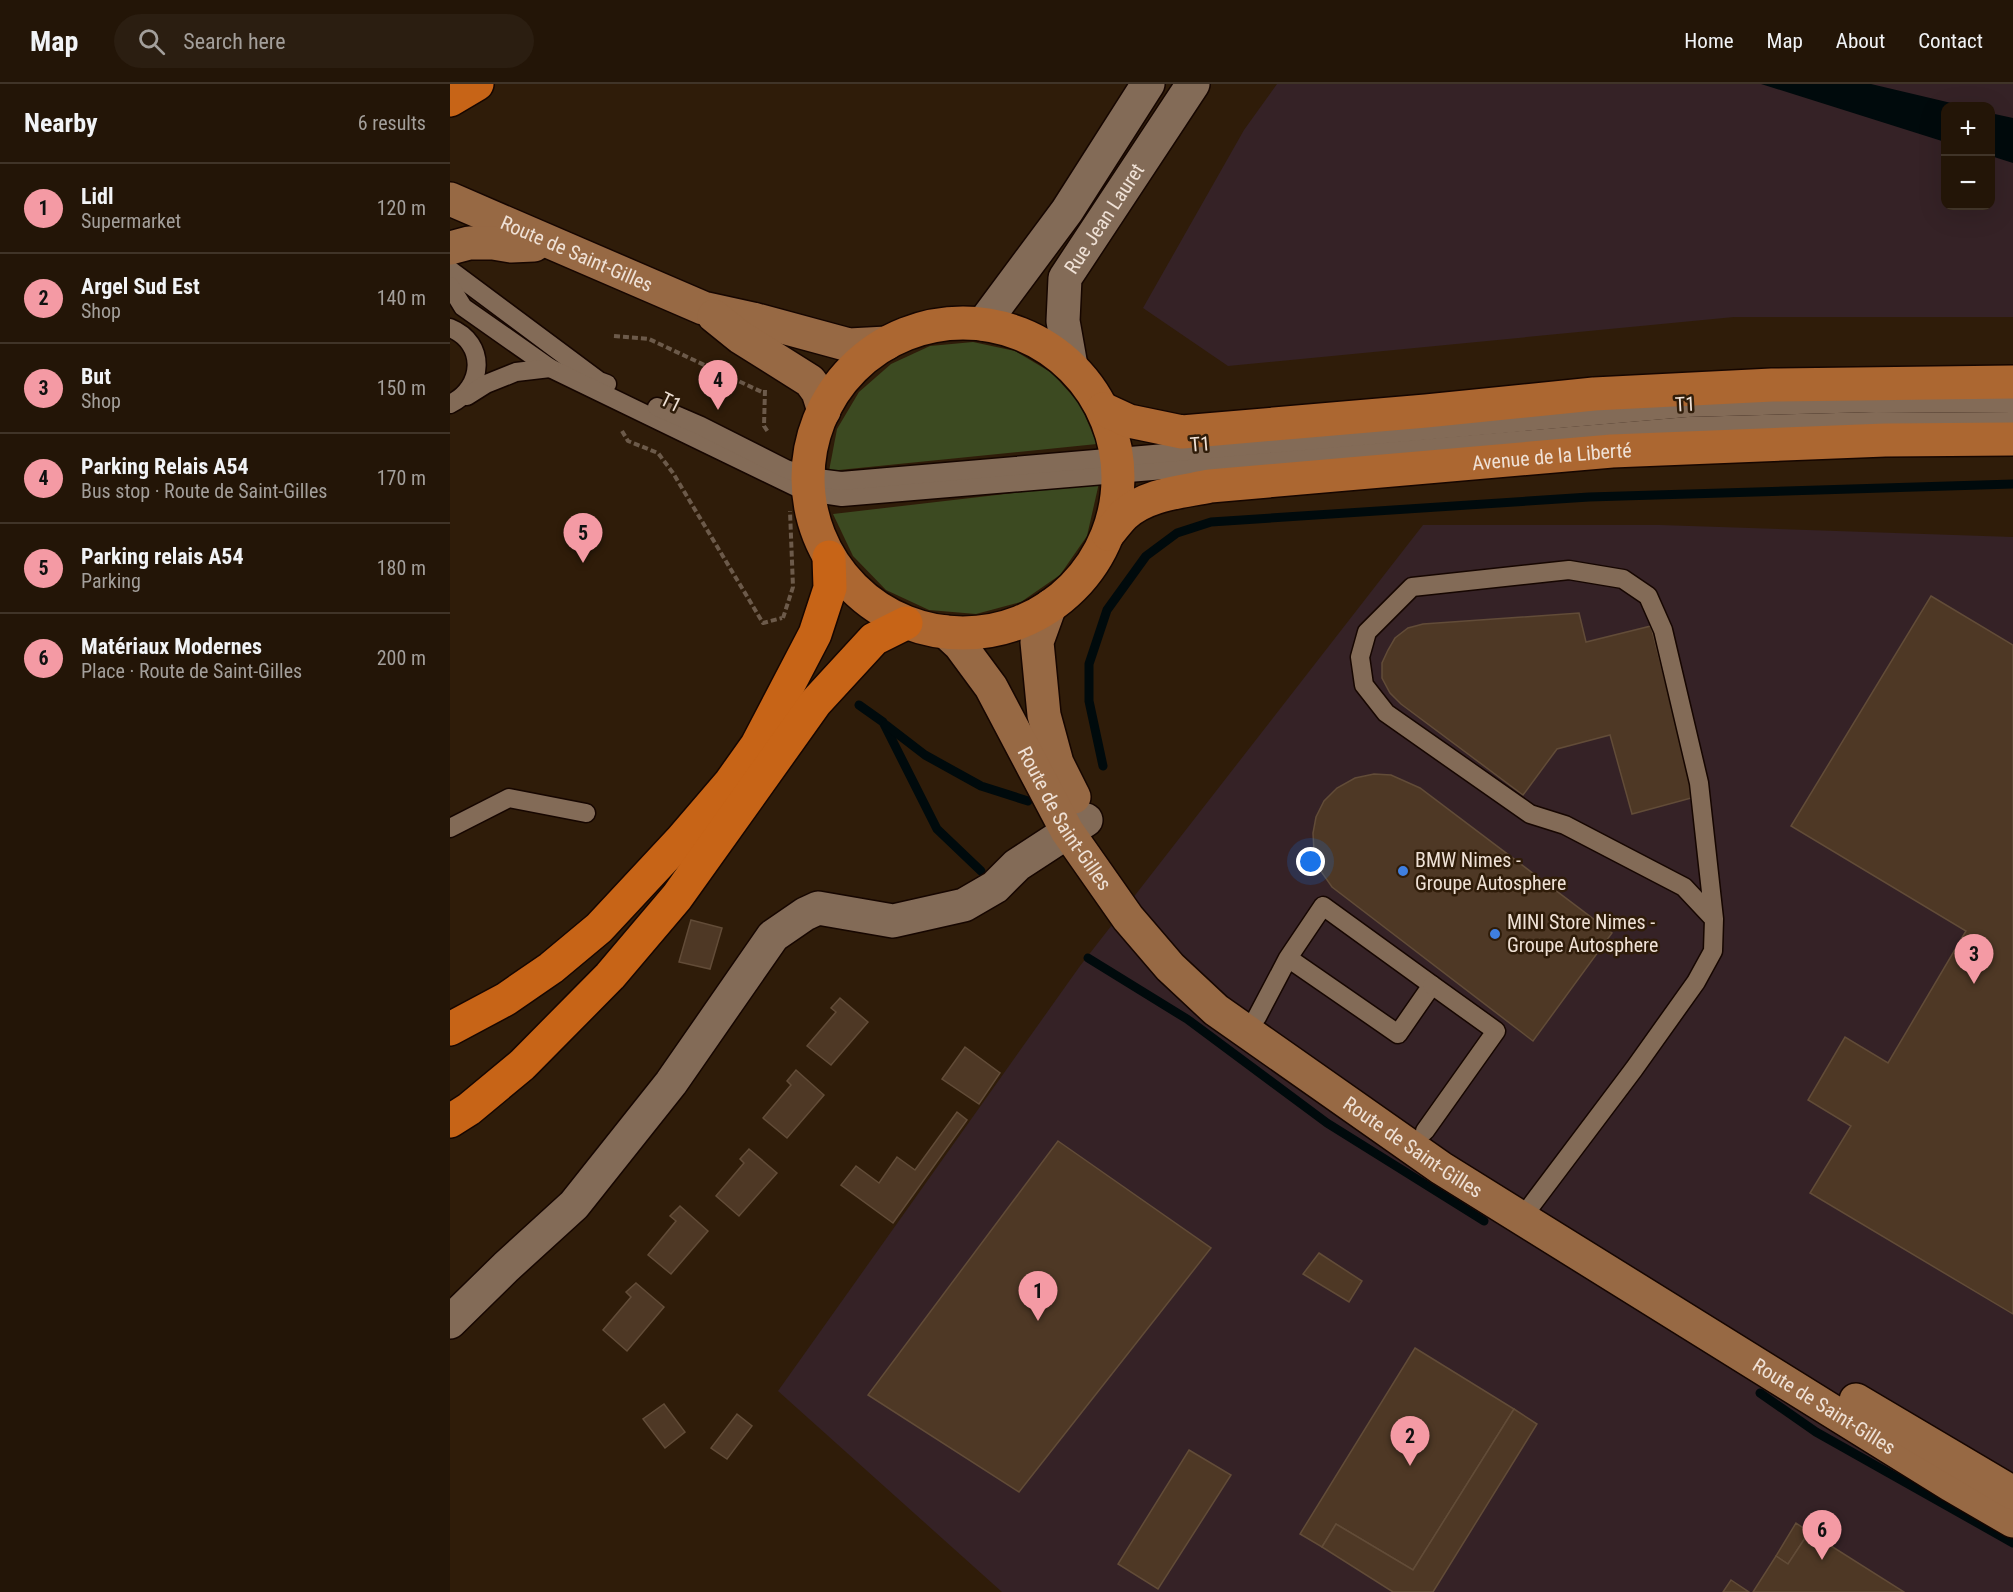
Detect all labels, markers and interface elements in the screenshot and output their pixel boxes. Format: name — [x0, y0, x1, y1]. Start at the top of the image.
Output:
search box — [114, 14, 534, 68]
text: Map — [30, 25, 78, 58]
icon: search — [135, 25, 168, 58]
text: Search here — [183, 29, 286, 54]
text: Home — [1684, 29, 1734, 53]
text: Map — [1767, 29, 1803, 53]
text: About — [1836, 29, 1885, 53]
text: Contact — [1918, 29, 1983, 53]
map controls — [1941, 102, 1995, 210]
button: + — [1941, 102, 1995, 156]
text: Nearby — [24, 108, 98, 138]
text: 6 results — [358, 111, 426, 135]
button: − — [1941, 156, 1995, 210]
street label: Rue Jean Lauret — [1059, 159, 1149, 278]
text: Lidl — [81, 184, 114, 209]
text: 1 — [38, 196, 49, 220]
text: 120 m — [377, 196, 426, 220]
text: Supermarket — [81, 209, 181, 233]
street label: Route de Saint-Gilles — [497, 210, 657, 297]
text: Argel Sud Est — [81, 274, 200, 299]
text: 2 — [38, 286, 49, 310]
text: 140 m — [377, 286, 426, 310]
text: Shop — [81, 299, 121, 323]
pin: 4 — [698, 360, 738, 410]
text: But — [81, 364, 111, 389]
text: 3 — [38, 376, 49, 400]
text: 150 m — [377, 376, 426, 400]
street label: T1 — [657, 387, 685, 417]
text: Shop — [81, 389, 121, 413]
street label: T1 — [1674, 391, 1696, 417]
street label: T1 — [1189, 431, 1211, 457]
street label: Avenue de la Liberté — [1471, 438, 1632, 475]
text: Parking Relais A54 — [81, 454, 249, 479]
text: 4 — [38, 466, 49, 490]
text: 170 m — [377, 466, 426, 490]
text: Bus stop · Route de Saint-Gilles — [81, 479, 327, 503]
pin: 5 — [564, 514, 602, 563]
text: Parking relais A54 — [81, 544, 244, 569]
text: 5 — [38, 556, 49, 580]
text: 180 m — [377, 556, 426, 580]
text: Parking — [81, 569, 141, 593]
text: Matériaux Modernes — [81, 634, 262, 659]
text: 6 — [38, 646, 49, 670]
text: 200 m — [377, 646, 426, 670]
text: Place · Route de Saint-Gilles — [81, 659, 302, 683]
street label: Route de Saint-Gilles — [1013, 742, 1117, 895]
your location — [1296, 847, 1325, 876]
place label: BMW Nimes - Groupe Autosphere — [1415, 848, 1566, 895]
marker: BMW Nimes - Groupe Autosphere — [1396, 864, 1410, 878]
place label: MINI Store Nimes - Groupe Autosphere — [1507, 910, 1658, 957]
marker: MINI Store Nimes - Groupe Autosphere — [1488, 927, 1502, 941]
pin: 3 — [1954, 934, 1994, 984]
street label: Route de Saint-Gilles — [1339, 1091, 1487, 1203]
pin: 1 — [1018, 1272, 1058, 1321]
street label: Route de Saint-Gilles — [1748, 1353, 1900, 1459]
pin: 2 — [1390, 1416, 1430, 1466]
pin: 6 — [1802, 1510, 1842, 1560]

